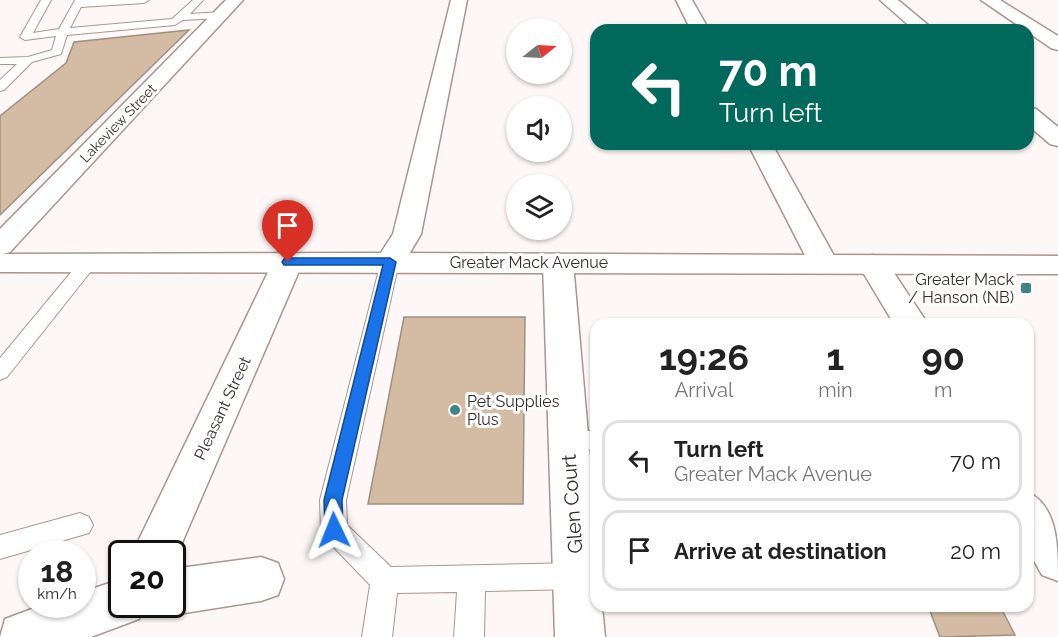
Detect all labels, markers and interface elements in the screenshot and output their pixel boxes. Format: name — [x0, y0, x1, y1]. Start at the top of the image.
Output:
north arrow — [506, 18, 572, 84]
map controls — [506, 18, 572, 240]
text: 70 m — [719, 47, 818, 96]
icon: left — [620, 48, 698, 126]
street label: Lakeview Street — [77, 80, 160, 166]
button: sound — [506, 96, 572, 162]
text: Turn left — [719, 97, 822, 128]
button: layers — [506, 174, 572, 240]
pin — [262, 200, 313, 262]
icon: arrive — [271, 209, 304, 242]
street label: Greater Mack Avenue — [450, 253, 608, 272]
place label: Greater Mack / Hanson (NB) — [908, 270, 1015, 307]
marker: Greater Mack / Hanson (NB) — [1019, 281, 1033, 295]
text: 19:26 — [659, 336, 749, 378]
text: 1 — [826, 336, 844, 378]
text: 90 — [922, 336, 965, 378]
street label: Pleasant Street — [190, 353, 255, 463]
text: Arrival — [675, 378, 733, 402]
text: min — [818, 378, 853, 402]
text: m — [934, 378, 952, 402]
place label: Pet Supplies Plus — [467, 392, 560, 429]
marker: Pet Supplies Plus — [448, 403, 462, 417]
text: Turn left — [674, 436, 764, 462]
icon: left — [623, 444, 656, 477]
text: 70 m — [950, 448, 1001, 474]
street label: Glen Court — [557, 453, 587, 554]
text: Greater Mack Avenue — [674, 462, 872, 486]
position arrow — [302, 498, 366, 562]
icon: arrive — [623, 534, 656, 567]
text: Arrive at destination — [674, 538, 887, 564]
text: 20 m — [950, 538, 1001, 564]
speed limit sign: 20 — [108, 540, 186, 618]
text: 18 — [41, 554, 73, 589]
text: km/h — [37, 585, 77, 603]

